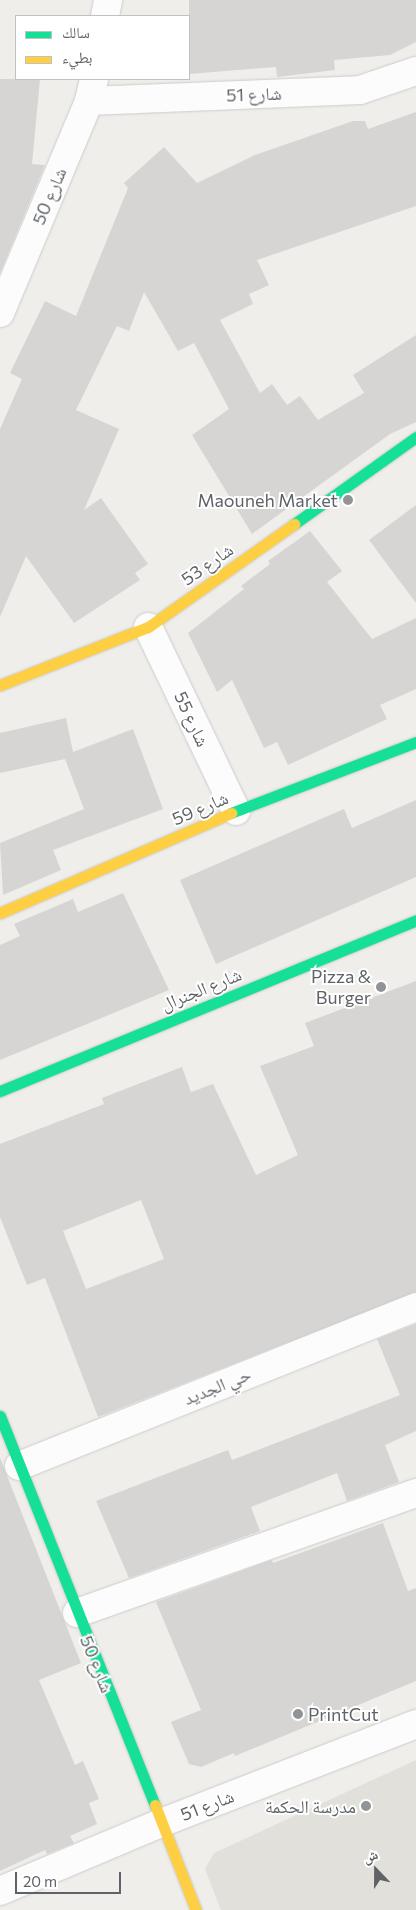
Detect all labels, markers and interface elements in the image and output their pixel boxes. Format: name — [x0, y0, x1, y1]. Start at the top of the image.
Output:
legend — [15, 15, 190, 80]
text: سالك — [62, 23, 90, 41]
text: بطيء — [62, 48, 92, 66]
street label: شارع 51 — [226, 82, 282, 106]
street label: شارع 50 — [27, 164, 71, 228]
place label: Maouneh Market — [197, 489, 338, 511]
marker: Maouneh Market — [342, 494, 354, 506]
street label: شارع 53 — [177, 538, 237, 590]
street label: شارع 55 — [170, 688, 214, 750]
street label: شارع 59 — [169, 787, 231, 829]
street label: شارع الجنرال — [157, 963, 245, 1015]
place label: Pizza & Burger — [311, 966, 371, 1009]
marker: Pizza & Burger — [375, 981, 387, 993]
street label: حي الجديد — [180, 1363, 254, 1409]
street label: شارع 50 — [76, 1632, 118, 1696]
place label: PrintCut — [308, 1703, 379, 1725]
marker: PrintCut — [292, 1708, 304, 1720]
street label: شارع 51 — [177, 1785, 237, 1825]
place label: مدرسة الحكمة — [265, 1795, 356, 1817]
marker: مدرسة الحكمة — [360, 1800, 372, 1812]
north arrow — [351, 1845, 401, 1895]
text: ش — [360, 1845, 380, 1866]
scale bar — [18, 1862, 124, 1894]
text: 20 m — [23, 1872, 57, 1890]

